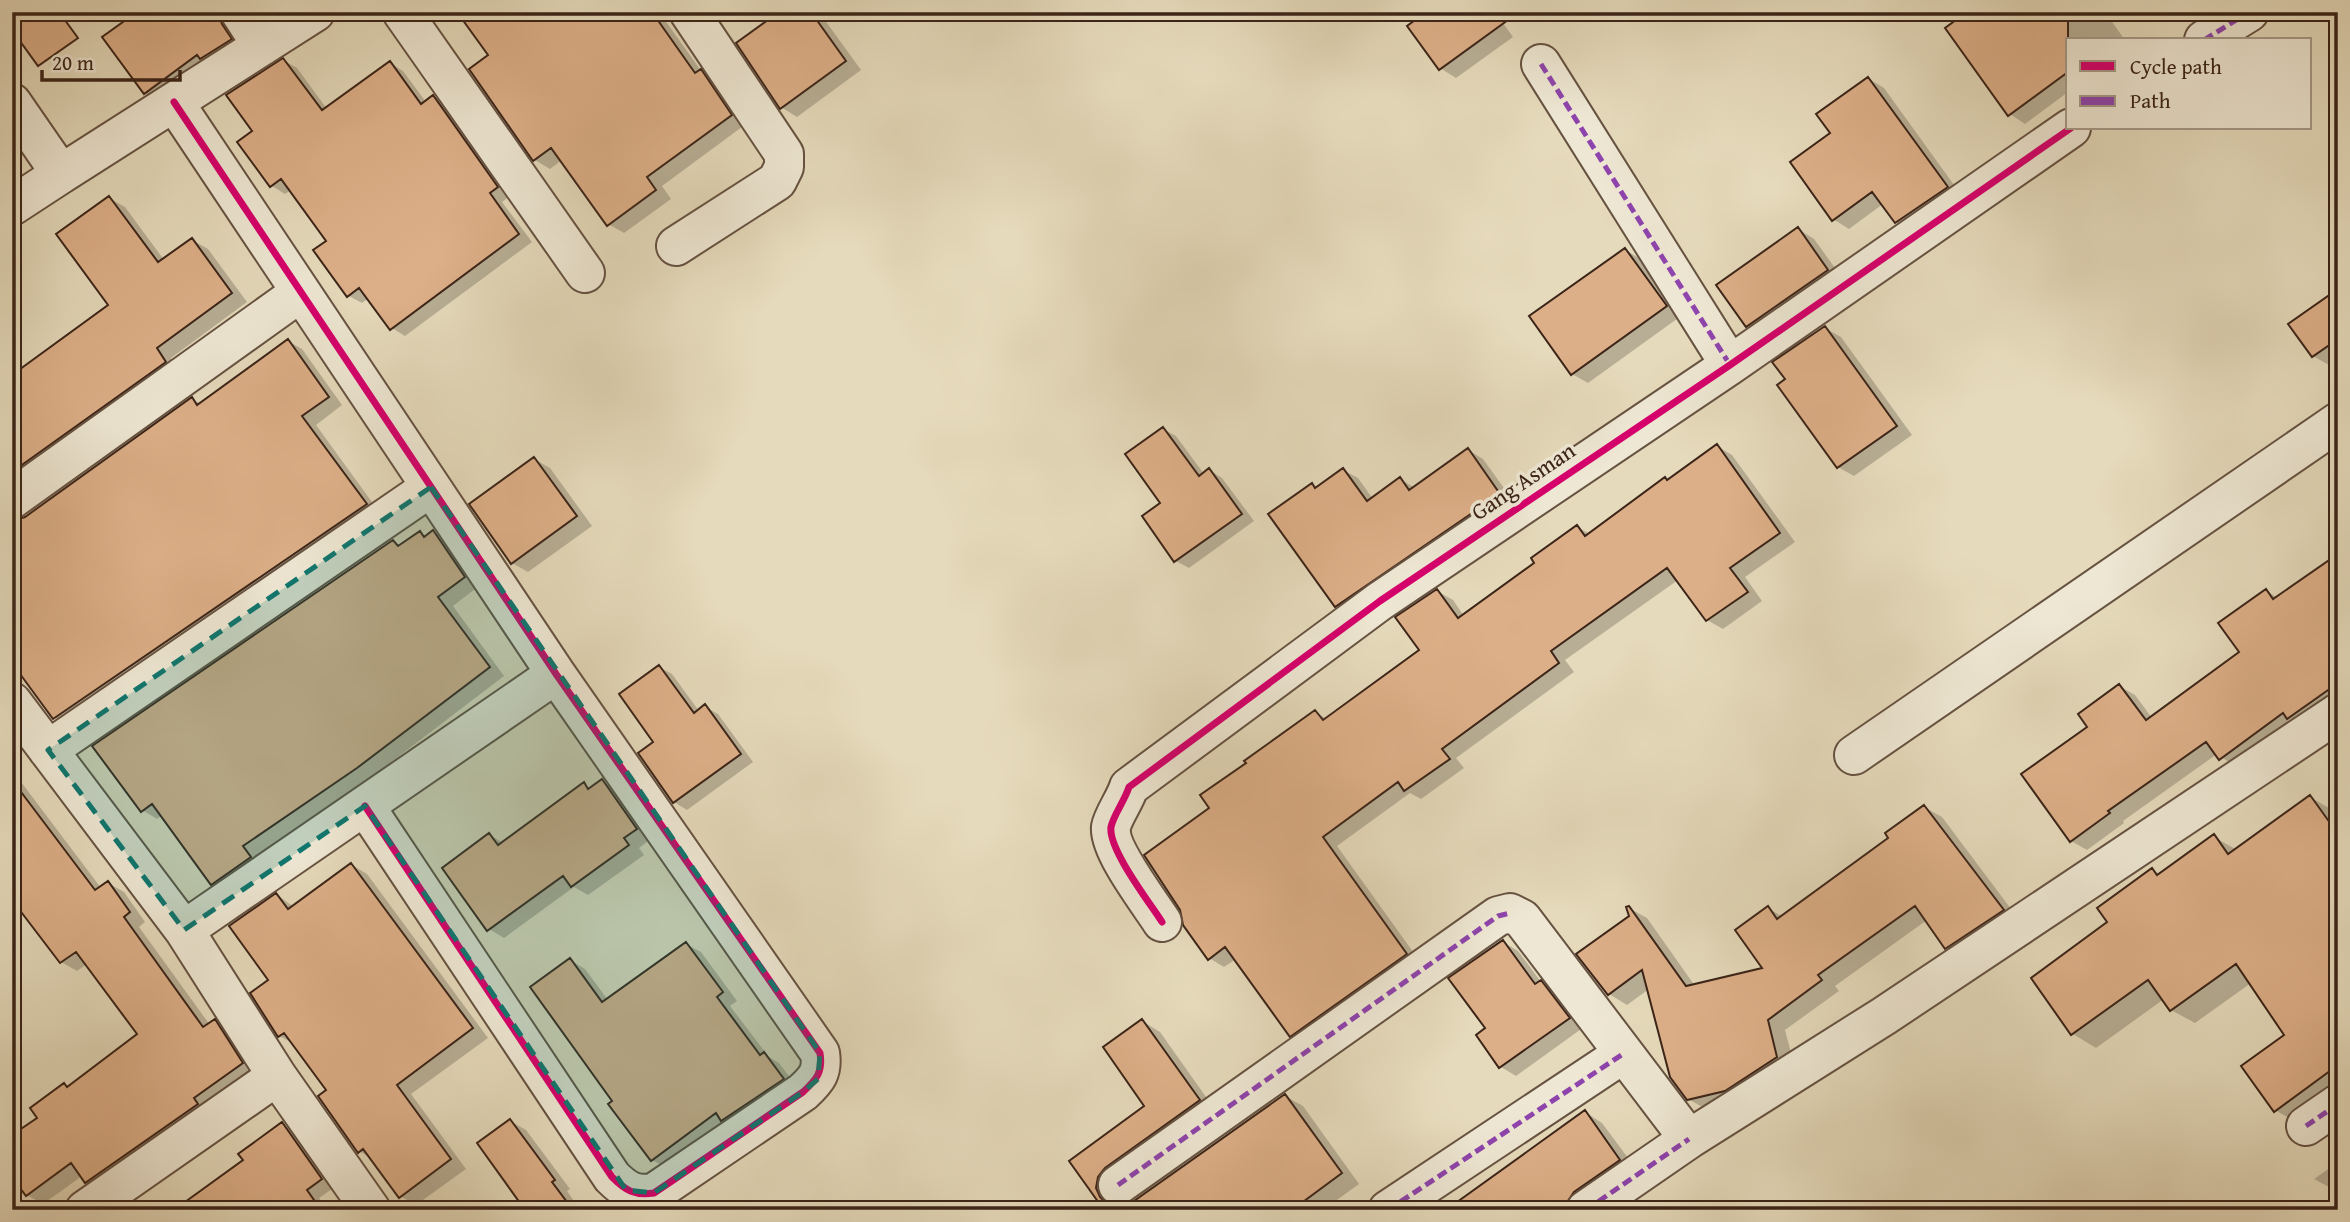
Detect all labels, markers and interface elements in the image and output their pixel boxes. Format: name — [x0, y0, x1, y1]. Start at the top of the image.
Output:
scale bar — [42, 38, 180, 82]
legend — [2066, 38, 2312, 130]
text: 20 m — [52, 47, 94, 78]
text: Cycle path — [2130, 51, 2222, 82]
text: Path — [2130, 85, 2171, 116]
street label: Gang Asman — [1464, 433, 1582, 528]

